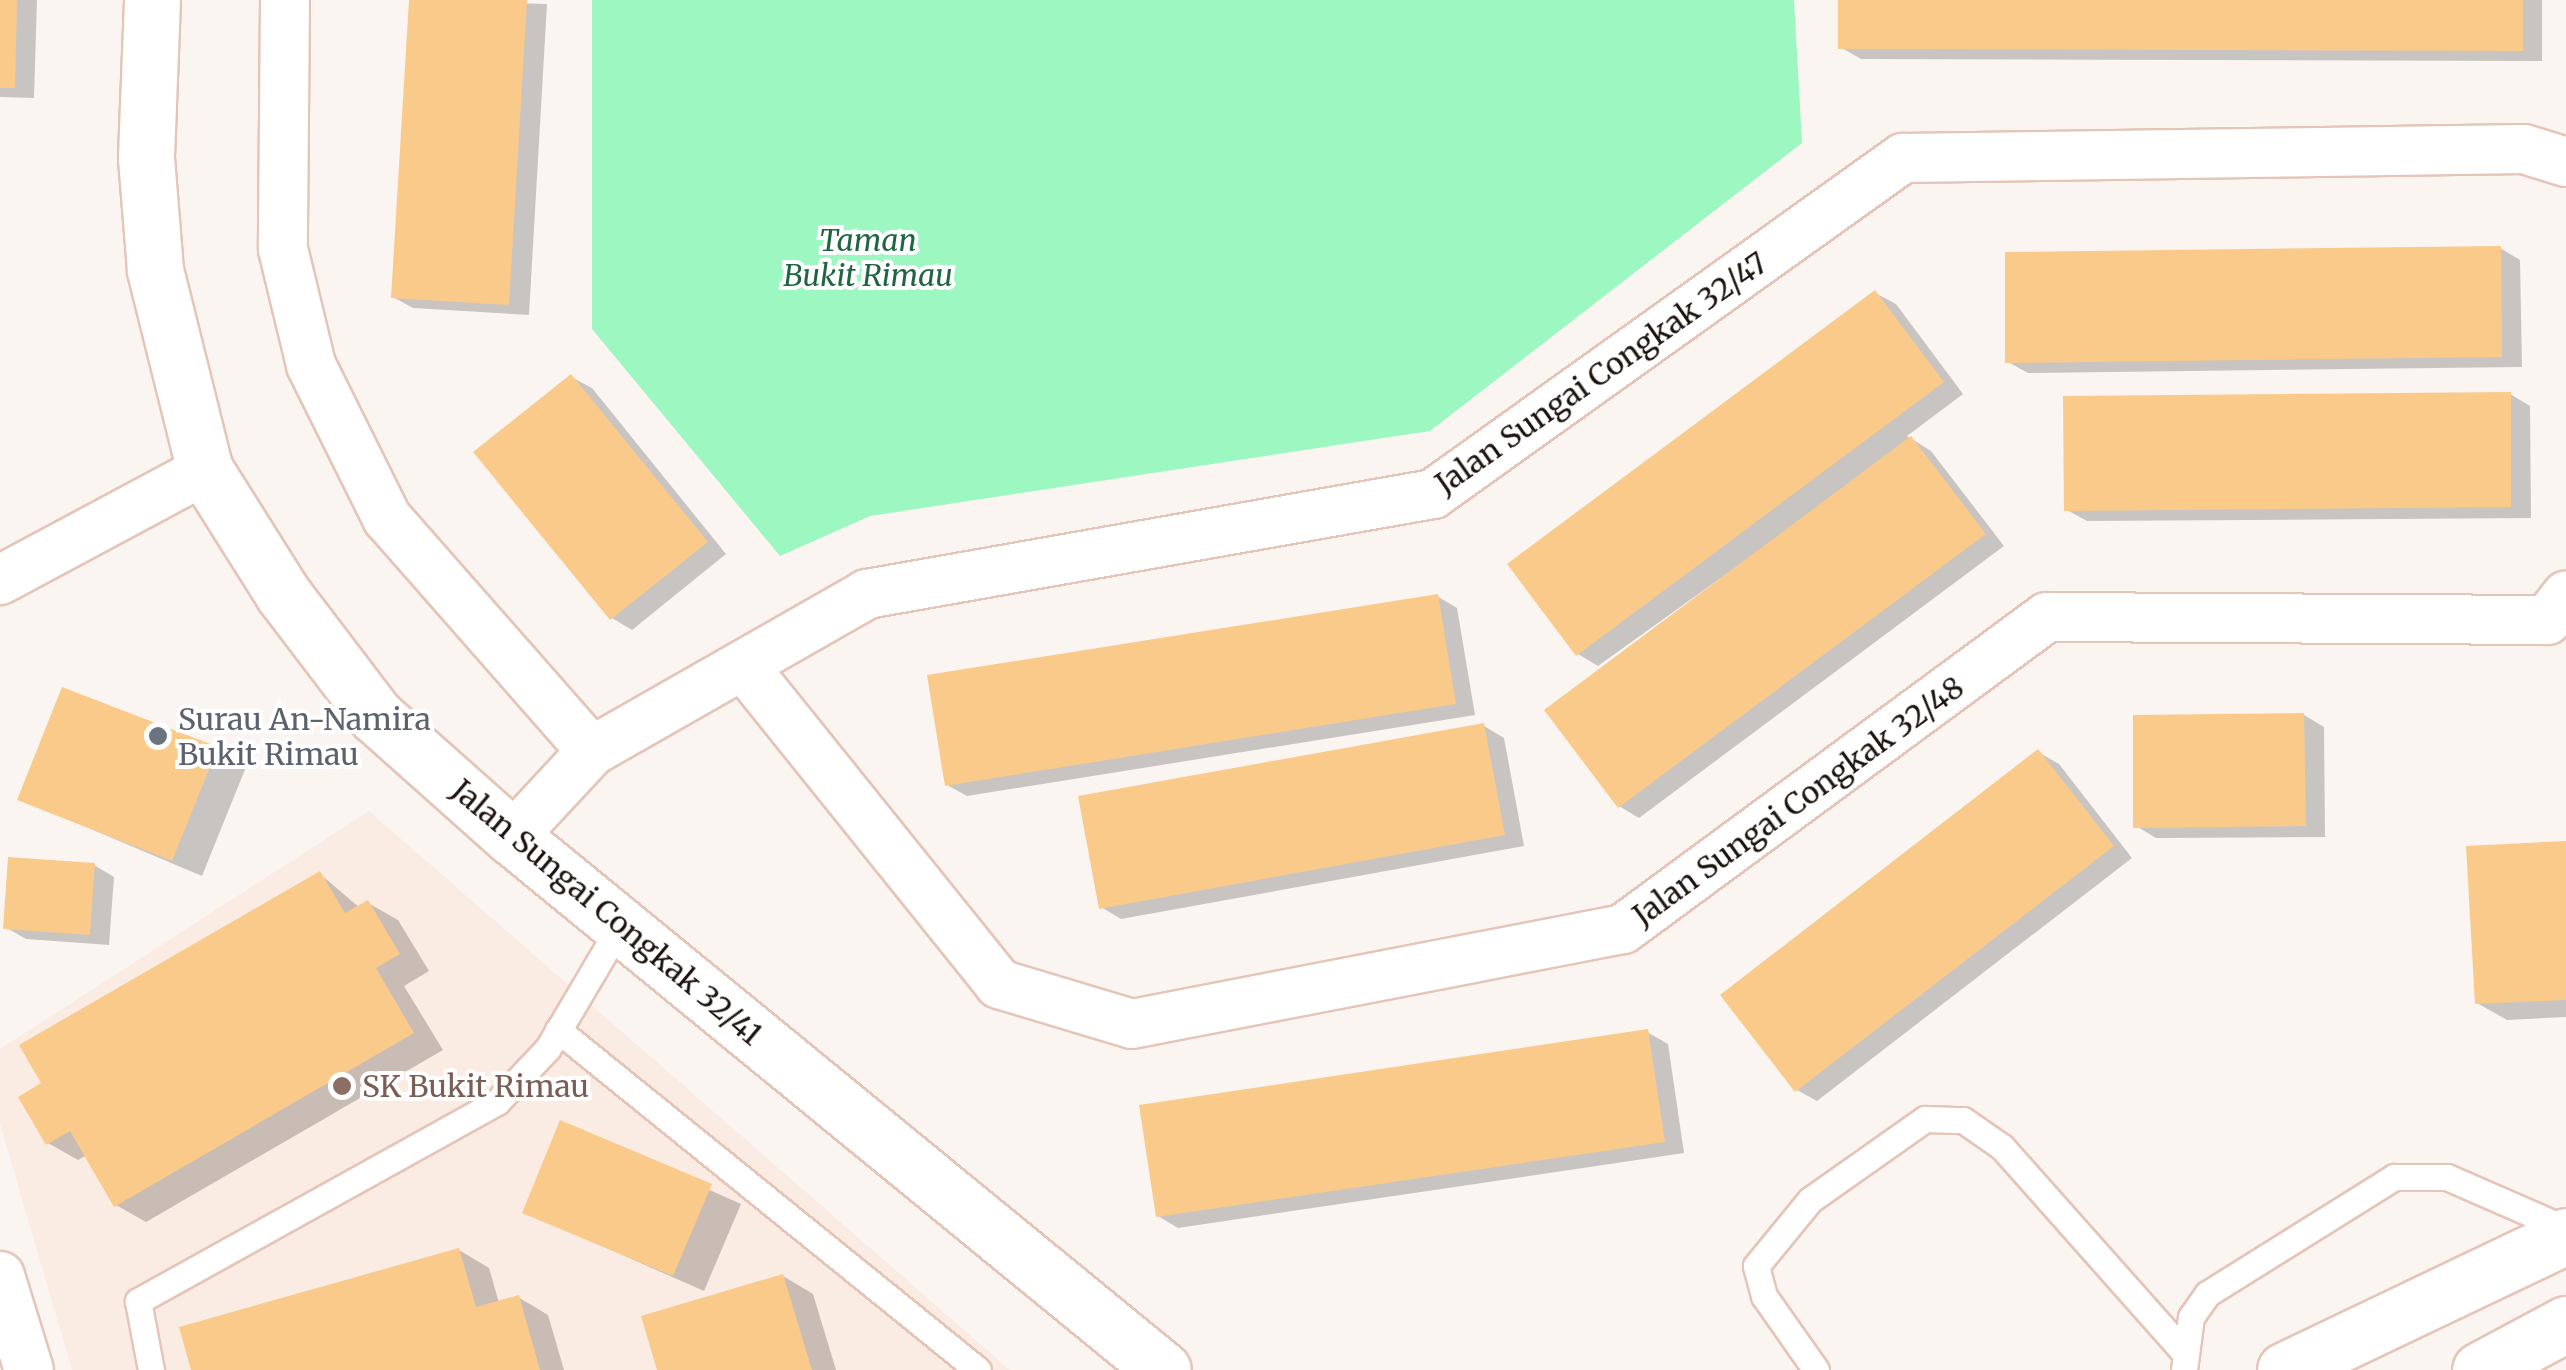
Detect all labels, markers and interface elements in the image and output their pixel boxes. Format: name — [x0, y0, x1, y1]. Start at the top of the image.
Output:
park label: Taman Bukit Rimau — [783, 222, 953, 292]
street label: Jalan Sungai Congkak 32/47 — [1428, 245, 1774, 501]
street label: Jalan Sungai Congkak 32/48 — [1626, 669, 1970, 933]
place label: Surau An-Namira Bukit Rimau — [178, 701, 431, 772]
marker: Surau An-Namira Bukit Rimau — [147, 725, 169, 747]
street label: Jalan Sungai Congkak 32/41 — [445, 772, 769, 1052]
place label: SK Bukit Rimau — [362, 1068, 589, 1104]
marker: SK Bukit Rimau — [331, 1075, 353, 1097]

